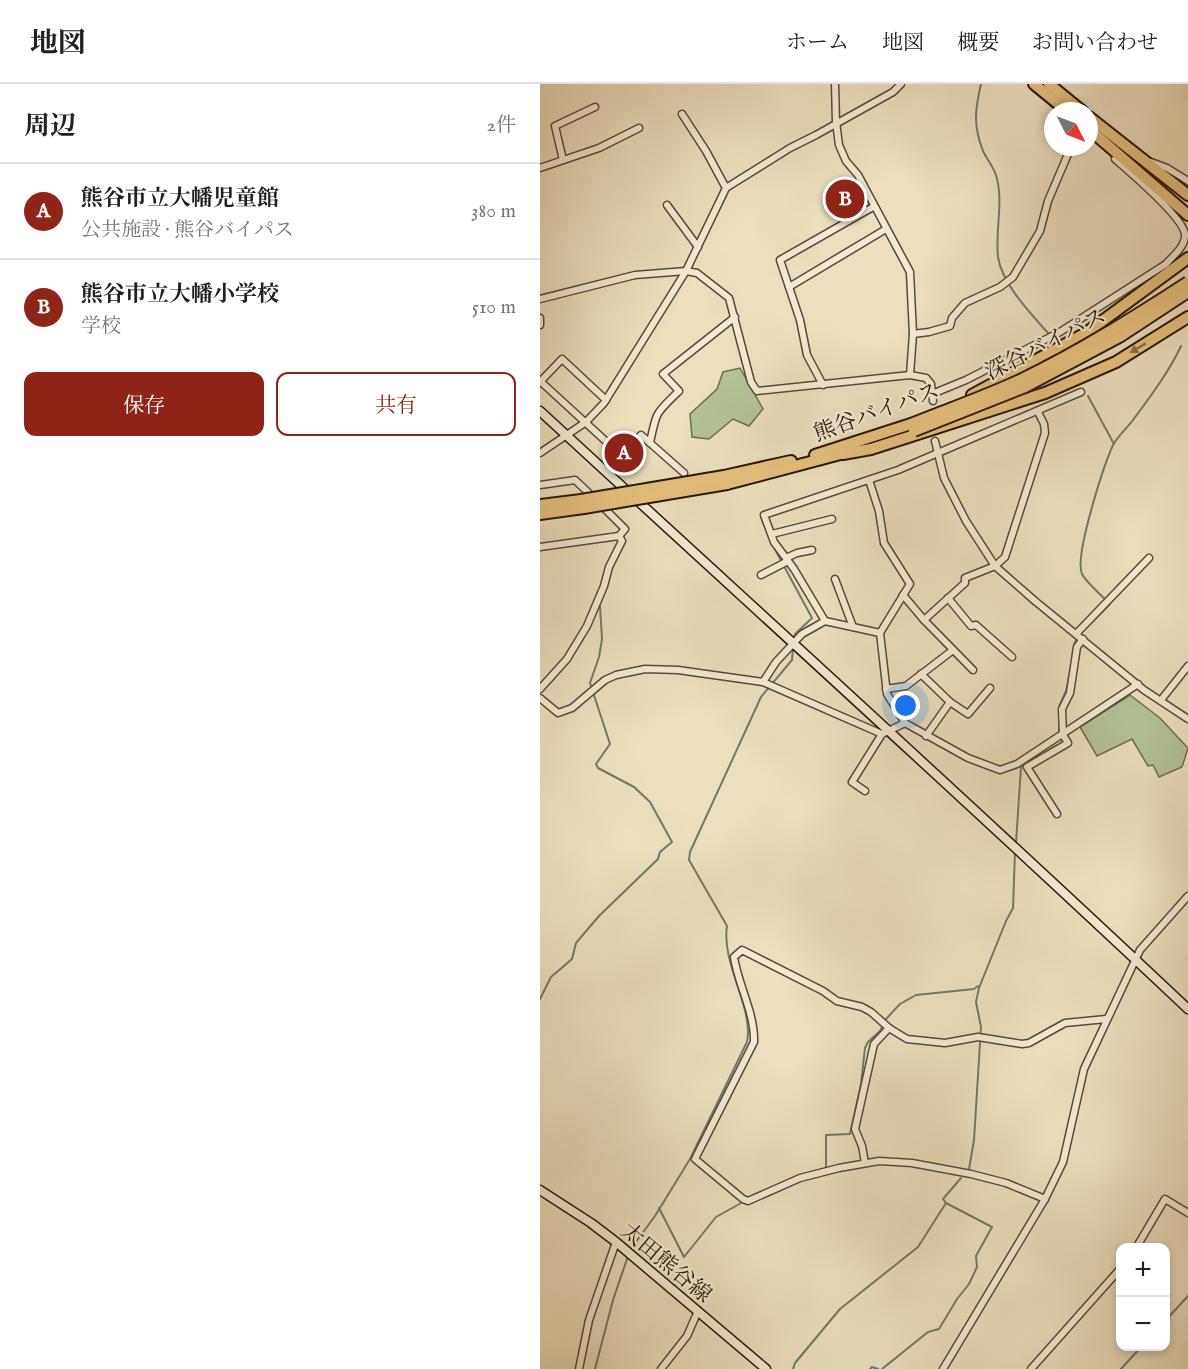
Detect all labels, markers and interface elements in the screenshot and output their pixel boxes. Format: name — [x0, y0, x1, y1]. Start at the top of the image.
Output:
text: 地図 — [30, 27, 86, 62]
text: ホーム — [786, 30, 849, 57]
text: 地図 — [882, 30, 924, 57]
text: 概要 — [957, 30, 999, 57]
text: お問い合わせ — [1032, 30, 1158, 57]
north arrow — [1044, 102, 1098, 156]
text: 周辺 — [24, 110, 76, 143]
text: 2件 — [487, 113, 516, 138]
pin: B — [826, 176, 864, 222]
text: 熊谷市立大幡児童館 — [81, 185, 279, 213]
text: A — [37, 199, 50, 224]
text: 380 m — [471, 199, 516, 224]
text: 公共施設 · 熊谷バイパス — [81, 218, 294, 243]
text: 熊谷市立大幡小学校 — [81, 281, 279, 309]
text: B — [37, 295, 50, 320]
text: 510 m — [472, 295, 516, 320]
street label: 深谷バイパス — [981, 302, 1111, 387]
text: 学校 — [81, 314, 121, 339]
one-way arrow — [1130, 343, 1146, 354]
button: 保存 — [24, 372, 264, 436]
button: 共有 — [276, 372, 516, 436]
street label: 熊谷バイパス — [810, 377, 943, 449]
pin: A — [604, 430, 644, 476]
your location — [891, 691, 920, 720]
street label: 太田熊谷線 — [615, 1217, 717, 1310]
map controls — [1116, 1243, 1170, 1351]
button: + — [1116, 1243, 1170, 1297]
button: − — [1116, 1297, 1170, 1351]

